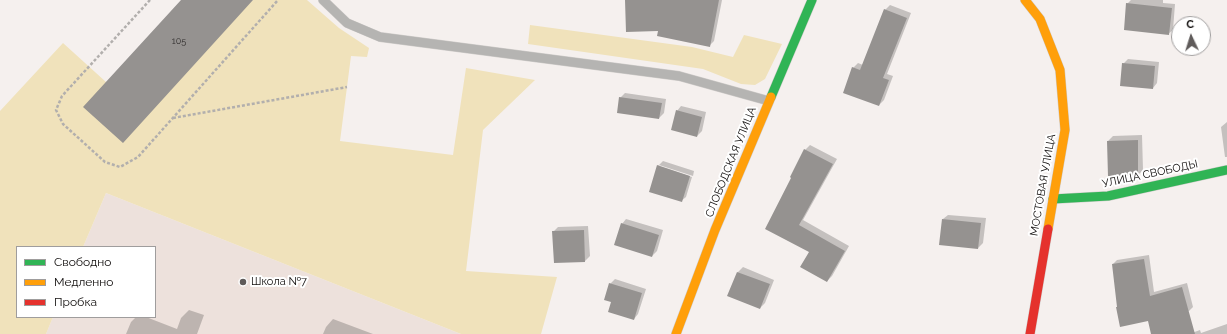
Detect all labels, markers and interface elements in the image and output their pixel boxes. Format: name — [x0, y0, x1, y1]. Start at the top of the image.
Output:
north arrow — [1171, 16, 1211, 56]
text: С — [1186, 18, 1194, 31]
house number: 105 — [172, 36, 186, 46]
street label: СЛОБОДСКАЯ УЛИЦА — [703, 105, 759, 219]
street label: МОСТОВАЯ УЛИЦА — [1028, 133, 1058, 237]
street label: УЛИЦА СВОБОДЫ — [1101, 157, 1199, 191]
legend — [16, 246, 156, 318]
text: Свободно — [54, 255, 111, 269]
text: Медленно — [54, 275, 113, 289]
place label: Школа №7 — [251, 275, 307, 289]
marker: Школа №7 — [238, 277, 248, 287]
text: Пробка — [54, 295, 97, 309]

